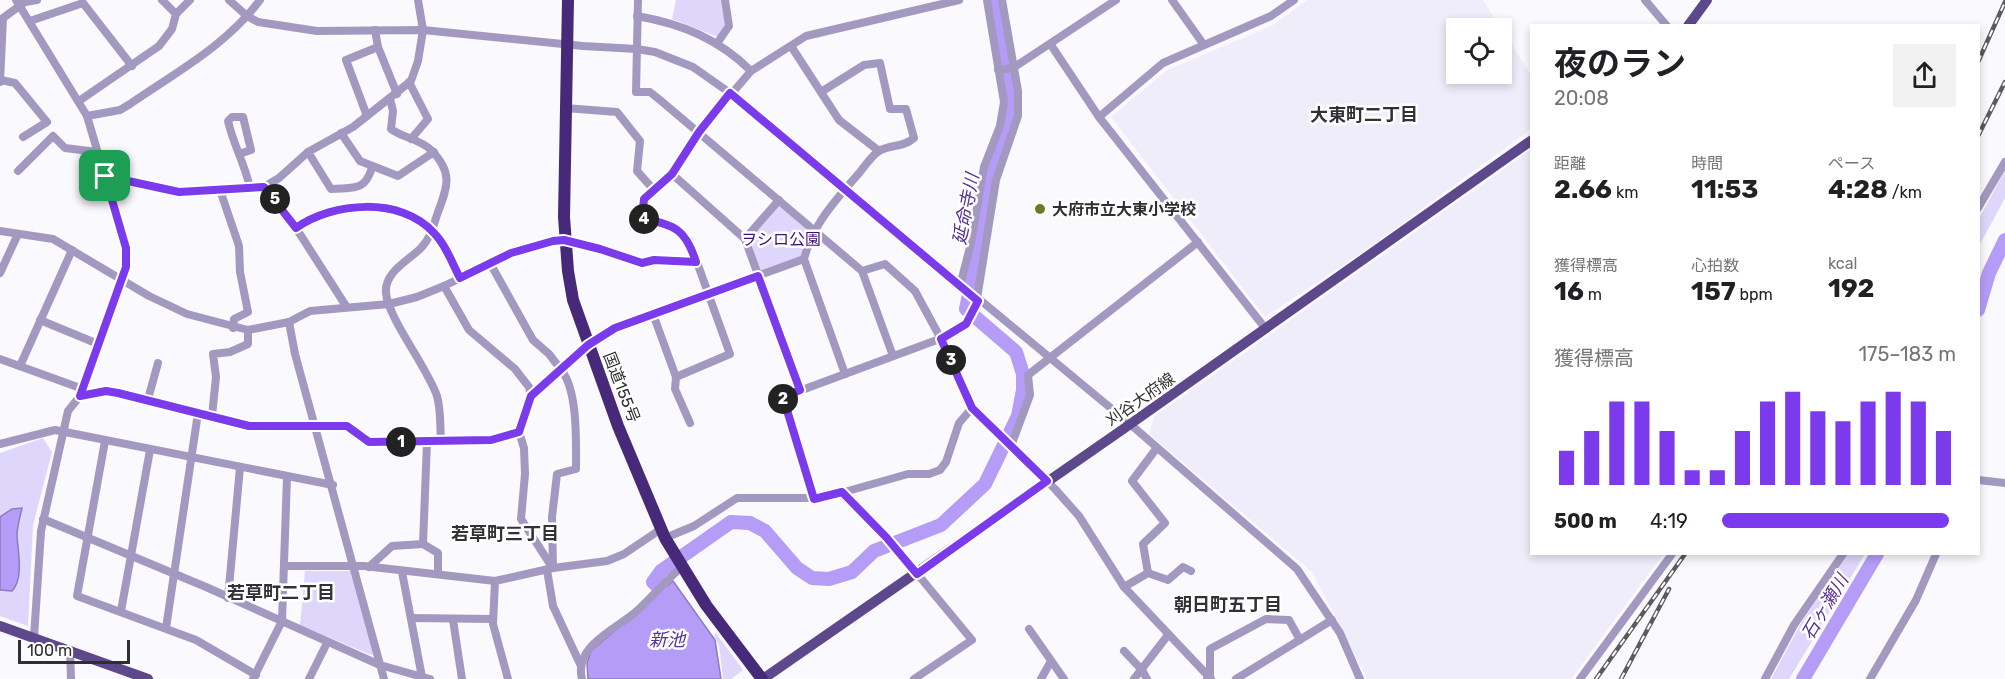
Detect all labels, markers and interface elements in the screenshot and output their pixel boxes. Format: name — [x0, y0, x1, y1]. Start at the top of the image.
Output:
map controls — [1446, 18, 1512, 84]
button: locate — [1446, 18, 1512, 84]
text: 夜のラン — [1554, 44, 1686, 83]
button: share — [1893, 44, 1956, 107]
text: 20:08 — [1554, 86, 1609, 110]
district label: 大東町二丁目 — [1310, 104, 1418, 126]
pin — [79, 150, 130, 201]
text: 距離 — [1554, 154, 1586, 173]
text: 時間 — [1691, 154, 1723, 173]
text: ペース — [1828, 154, 1875, 173]
icon: arrive — [88, 159, 121, 192]
water label: 延命寺川 — [948, 170, 984, 246]
text: 2.66 — [1554, 174, 1612, 205]
text: 11:53 — [1691, 174, 1758, 205]
text: 4:28 — [1828, 174, 1888, 205]
text: km — [1612, 183, 1638, 202]
text: /km — [1888, 183, 1922, 202]
pin: 5 — [260, 184, 290, 214]
text: 5 — [270, 189, 280, 208]
place label: 大府市立大東小学校 — [1052, 200, 1196, 219]
marker: 大府市立大東小学校 — [1033, 202, 1047, 216]
pin: 4 — [629, 204, 659, 234]
text: 4 — [639, 209, 649, 228]
park label: ヲシロ公園 — [741, 230, 821, 249]
text: kcal — [1828, 254, 1857, 273]
text: 獲得標高 — [1554, 256, 1618, 275]
text: 心拍数 — [1691, 256, 1739, 275]
text: 192 — [1828, 273, 1875, 304]
text: 16 — [1554, 276, 1584, 307]
text: 157 — [1691, 276, 1736, 307]
text: m — [1584, 285, 1602, 304]
text: bpm — [1736, 285, 1773, 304]
text: 175–183 m — [1859, 342, 1956, 366]
pin: 3 — [936, 345, 966, 375]
text: 獲得標高 — [1554, 346, 1634, 370]
street label: 国道155号 — [599, 349, 644, 425]
text: 3 — [946, 350, 956, 369]
street label: 刈谷大府線 — [1102, 369, 1179, 430]
pin: 2 — [768, 384, 798, 414]
text: 2 — [778, 389, 788, 408]
pin: 1 — [386, 427, 416, 457]
text: 1 — [397, 432, 405, 451]
text: 500 m — [1554, 509, 1617, 533]
text: 4:19 — [1650, 509, 1688, 533]
district label: 若草町三丁目 — [451, 523, 559, 545]
water label: 石ヶ瀬川 — [1797, 569, 1854, 644]
district label: 若草町二丁目 — [227, 582, 335, 604]
district label: 朝日町五丁目 — [1174, 594, 1282, 616]
water label: 新池 — [649, 629, 687, 651]
scale bar — [18, 637, 130, 664]
text: 100 m — [27, 641, 72, 660]

